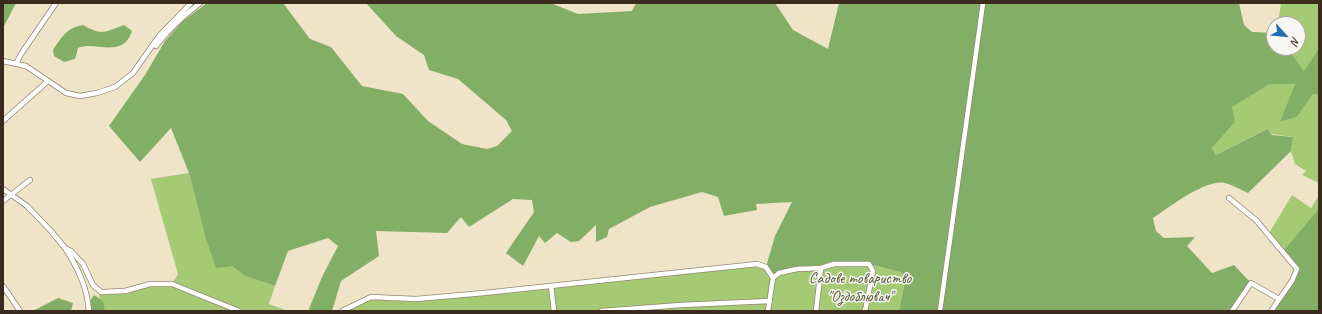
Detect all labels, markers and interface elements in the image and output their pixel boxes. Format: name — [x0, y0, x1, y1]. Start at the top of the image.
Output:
north arrow — [1266, 16, 1306, 56]
text: N — [1288, 35, 1304, 47]
park label: Садове товариство "Оздоблювач" — [809, 269, 911, 307]

